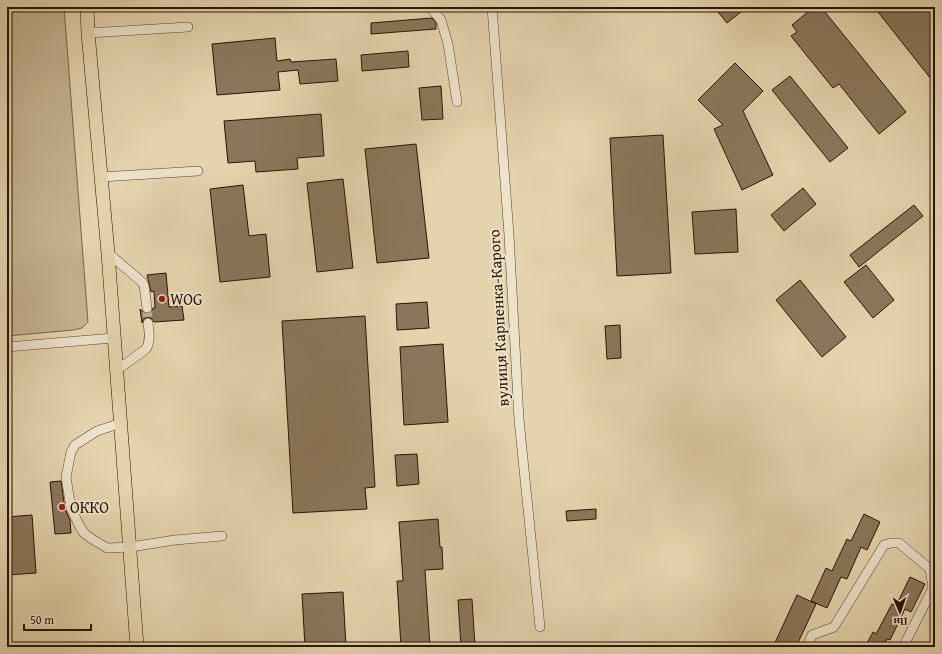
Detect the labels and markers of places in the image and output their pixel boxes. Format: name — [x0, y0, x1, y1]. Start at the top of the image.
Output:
place label: WOG — [170, 287, 203, 311]
marker: WOG — [157, 294, 167, 304]
place label: ОККО — [70, 495, 109, 519]
marker: ОККО — [57, 502, 67, 512]

